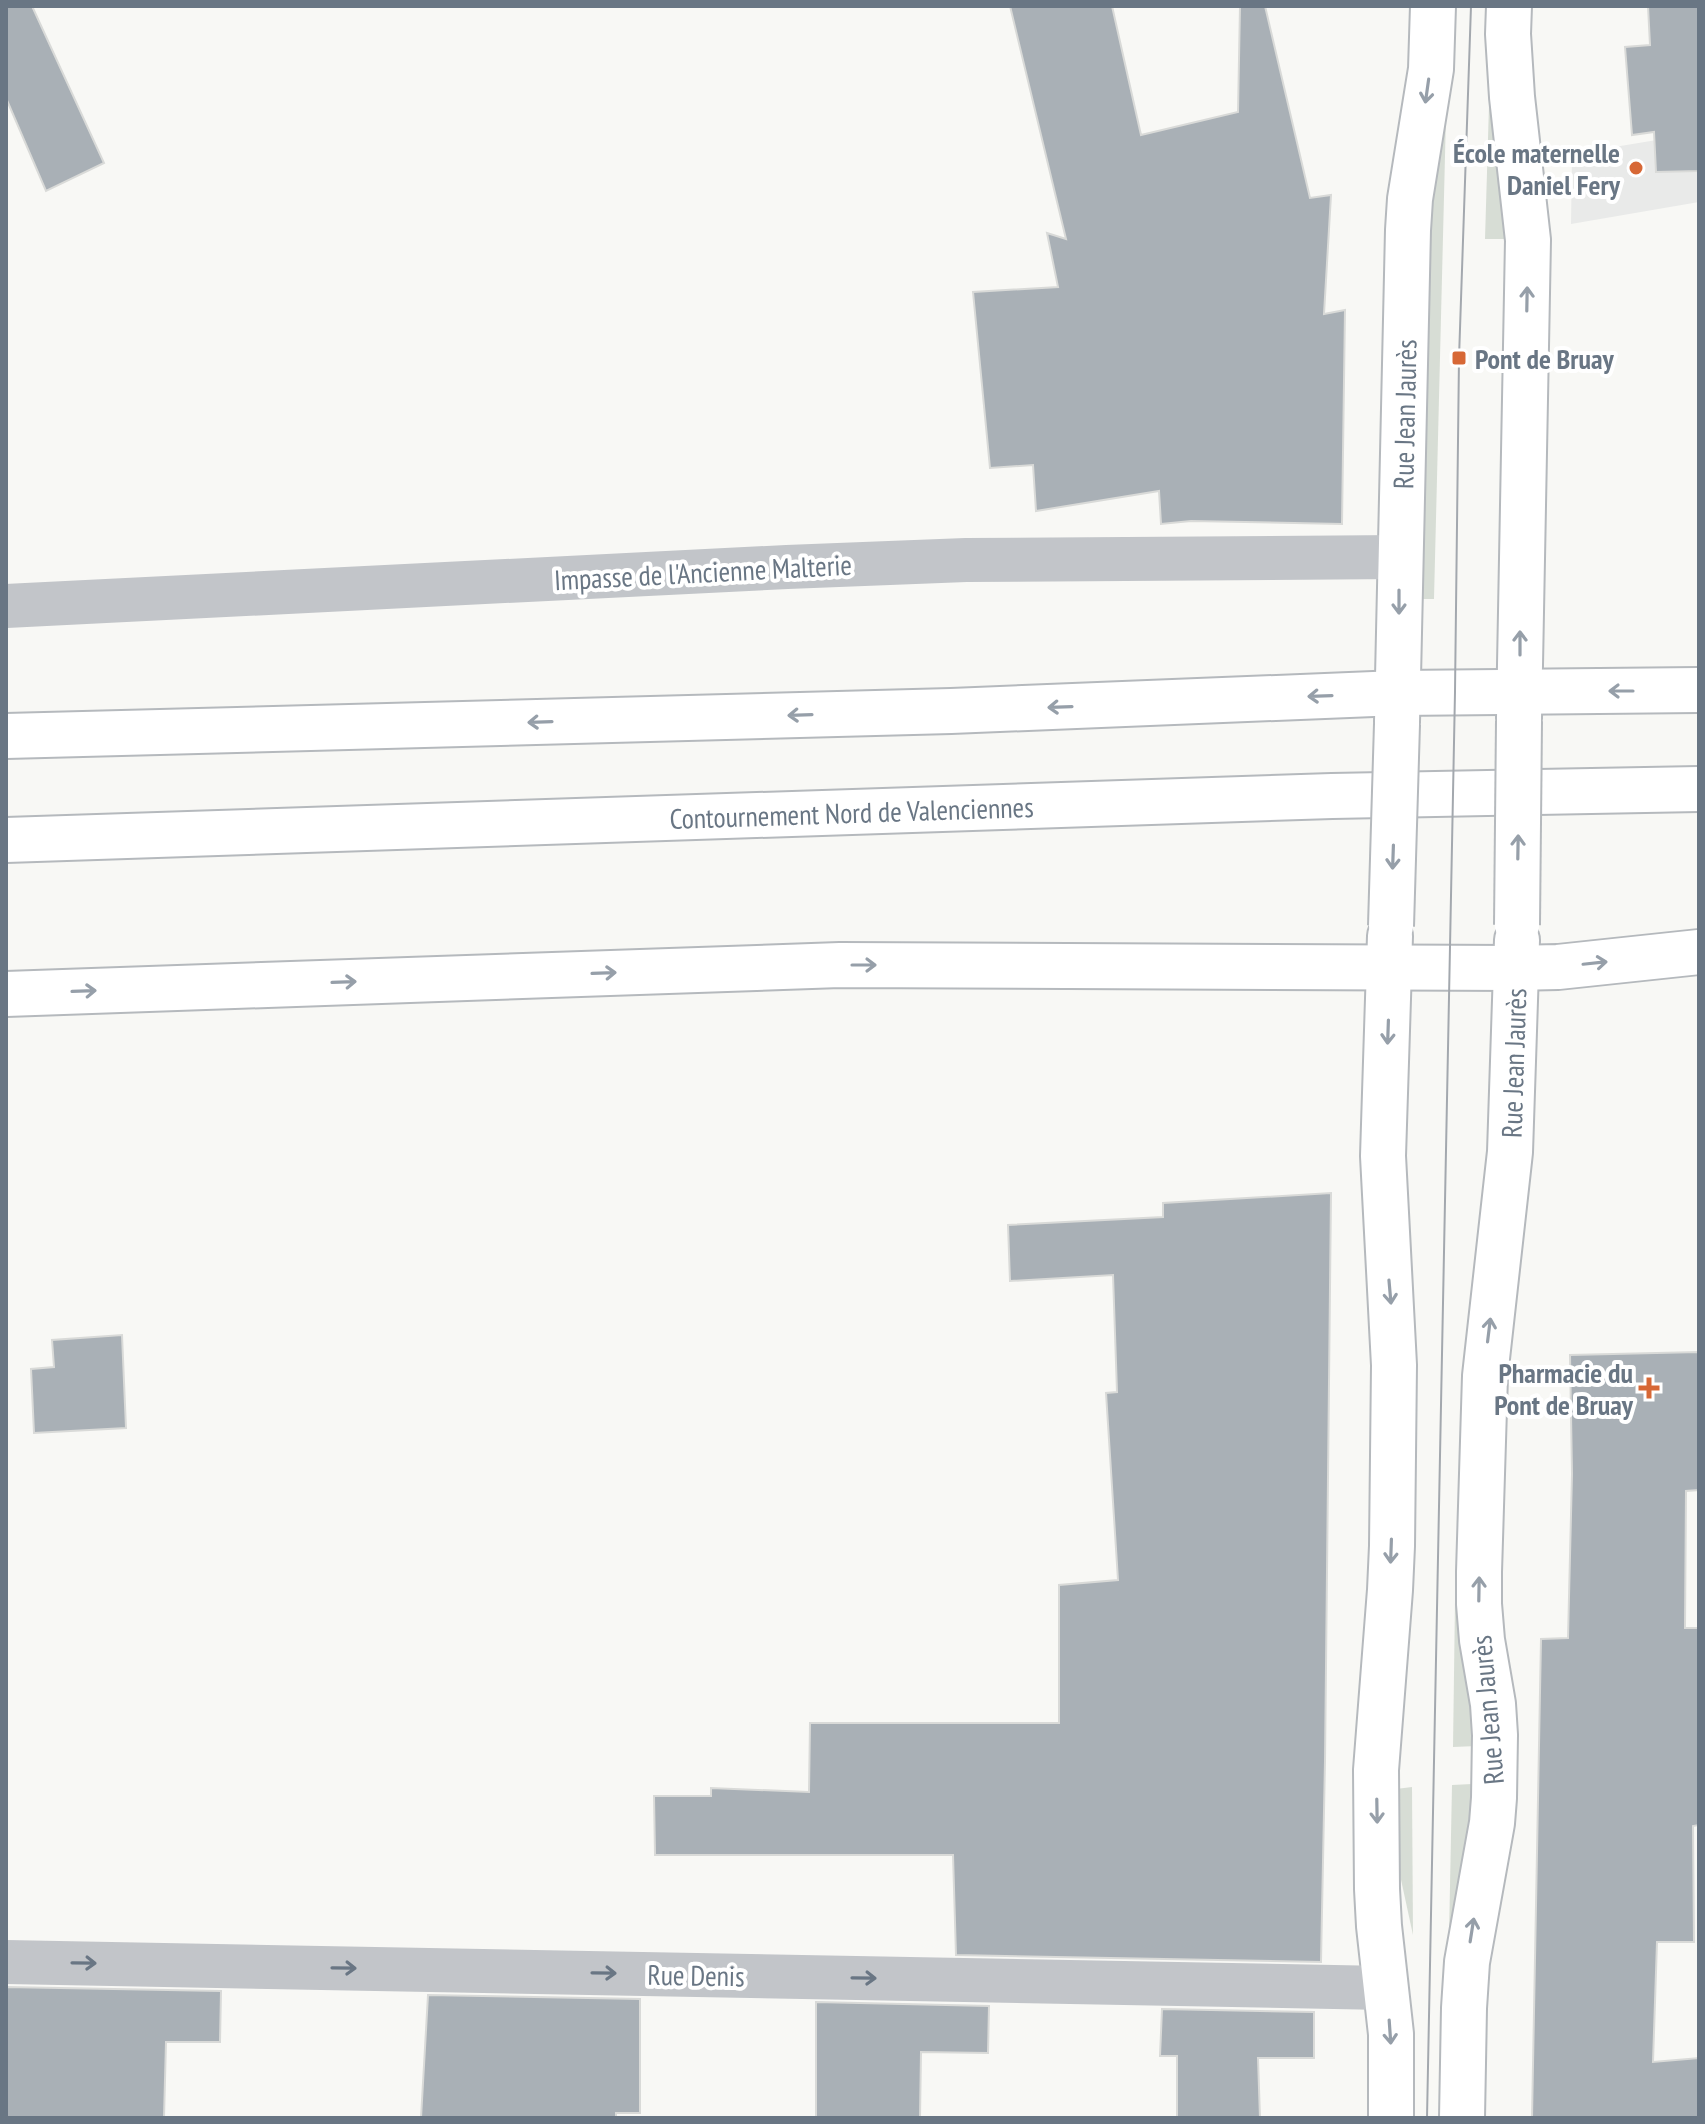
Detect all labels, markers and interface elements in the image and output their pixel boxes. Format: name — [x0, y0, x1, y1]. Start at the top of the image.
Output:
one-way arrow — [1419, 78, 1434, 104]
place label: École maternelle Daniel Fery — [1453, 134, 1621, 203]
marker: École maternelle Daniel Fery — [1627, 159, 1645, 177]
one-way arrow — [1519, 286, 1534, 313]
street label: Rue Jean Jaurès — [1384, 339, 1424, 489]
place label: Pont de Bruay — [1475, 340, 1615, 377]
marker: Pont de Bruay — [1450, 349, 1468, 367]
street label: Impasse de l'Ancienne Malterie — [553, 546, 853, 598]
one-way arrow — [1391, 588, 1407, 615]
one-way arrow — [1512, 630, 1528, 657]
one-way arrow — [1608, 683, 1635, 699]
one-way arrow — [1307, 689, 1334, 704]
one-way arrow — [1047, 699, 1074, 714]
one-way arrow — [787, 707, 814, 722]
one-way arrow — [527, 714, 554, 729]
street label: Contournement Nord de Valenciennes — [669, 787, 1034, 836]
one-way arrow — [1510, 834, 1526, 861]
one-way arrow — [1385, 843, 1401, 870]
one-way arrow — [1581, 955, 1608, 970]
one-way arrow — [850, 957, 877, 973]
one-way arrow — [590, 966, 617, 981]
one-way arrow — [330, 975, 357, 990]
one-way arrow — [70, 984, 97, 999]
street label: Rue Jean Jaurès — [1492, 988, 1534, 1139]
one-way arrow — [1380, 1018, 1395, 1045]
one-way arrow — [1382, 1278, 1397, 1305]
one-way arrow — [1482, 1317, 1497, 1344]
place label: Pharmacie du Pont de Bruay — [1494, 1354, 1634, 1423]
marker: Pharmacie du Pont de Bruay — [1640, 1379, 1658, 1397]
one-way arrow — [1384, 1537, 1399, 1564]
one-way arrow — [1471, 1576, 1487, 1603]
street label: Rue Jean Jaurès — [1462, 1634, 1512, 1786]
one-way arrow — [1369, 1797, 1385, 1824]
one-way arrow — [1465, 1918, 1480, 1943]
one-way arrow — [70, 1955, 97, 1971]
street label: Rue Denis — [647, 1956, 745, 1994]
one-way arrow — [330, 1960, 357, 1976]
one-way arrow — [590, 1965, 617, 1981]
one-way arrow — [850, 1970, 877, 1986]
one-way arrow — [1383, 2018, 1398, 2045]

